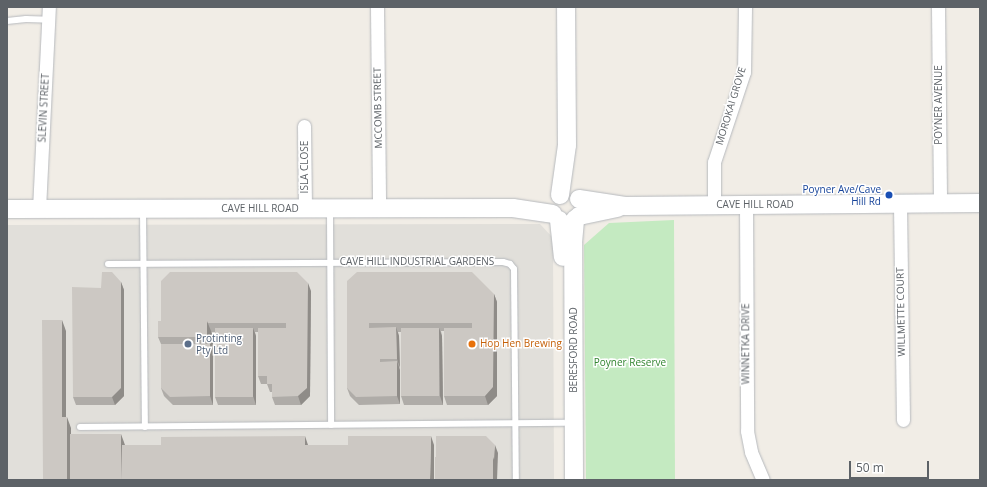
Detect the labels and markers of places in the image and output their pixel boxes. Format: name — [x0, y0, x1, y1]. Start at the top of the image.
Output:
place label: Poyner Ave/Cave Hill Rd — [802, 183, 881, 206]
marker: Poyner Ave/Cave Hill Rd — [884, 190, 894, 200]
place label: Protinting Pty Ltd — [196, 332, 242, 356]
place label: Hop Hen Brewing — [480, 338, 562, 350]
marker: Protinting Pty Ltd — [183, 339, 193, 349]
marker: Hop Hen Brewing — [467, 339, 477, 349]

